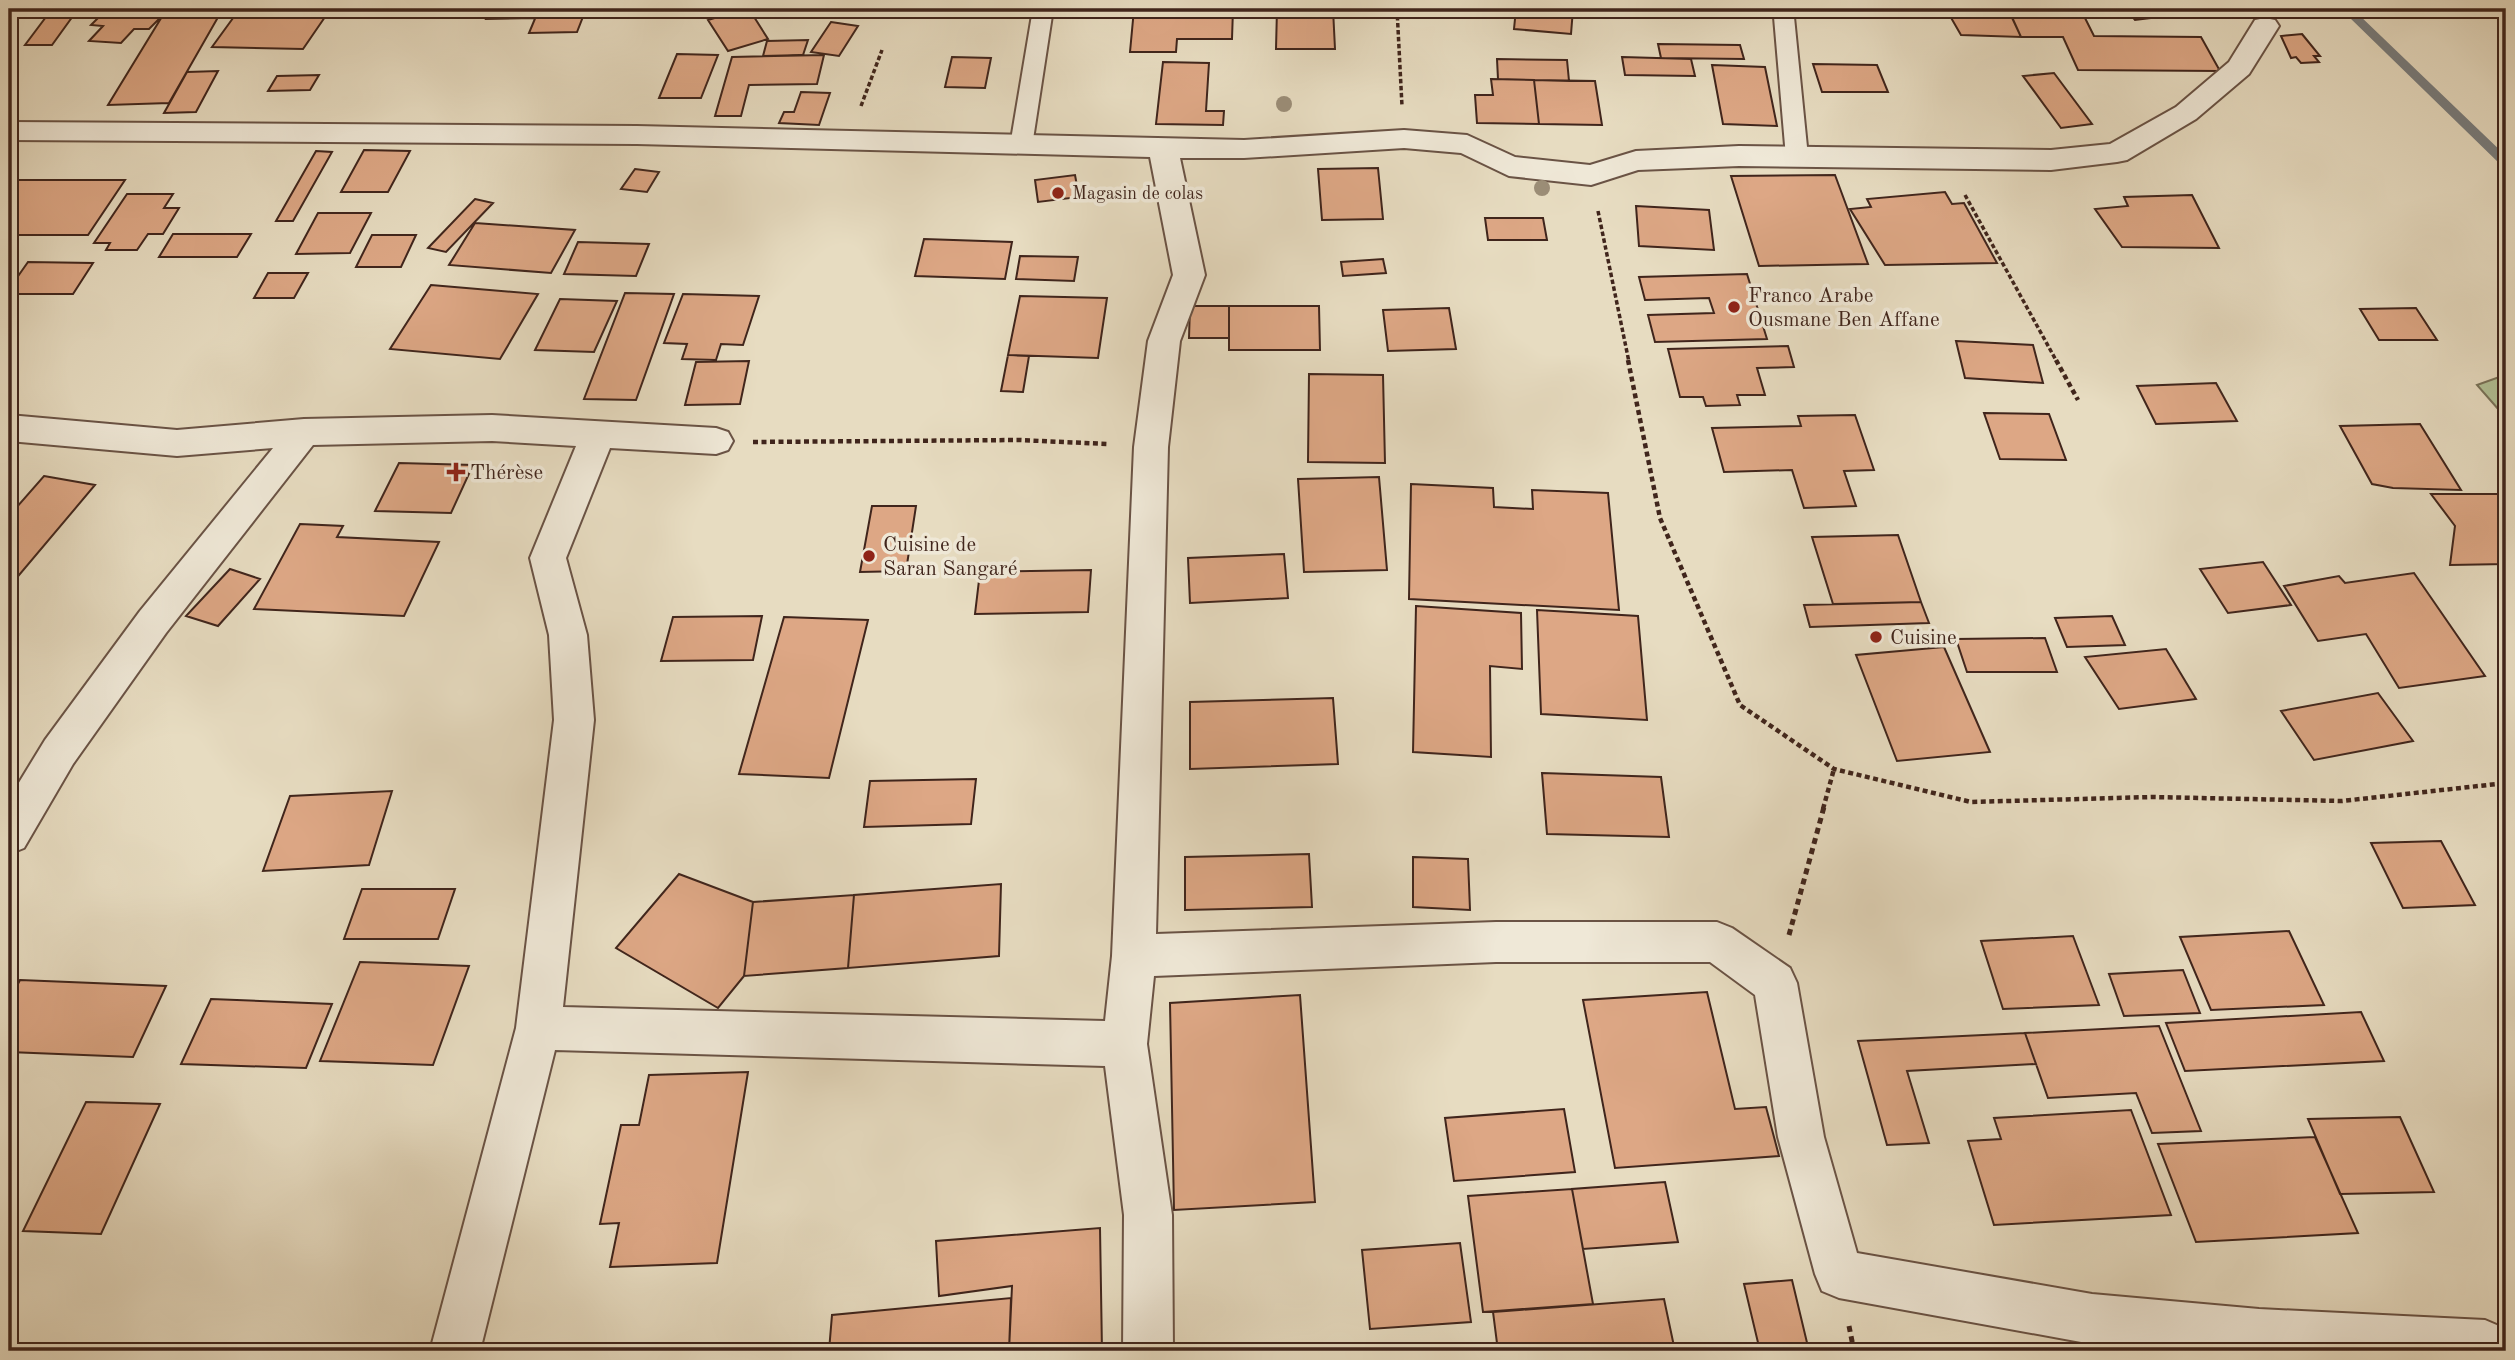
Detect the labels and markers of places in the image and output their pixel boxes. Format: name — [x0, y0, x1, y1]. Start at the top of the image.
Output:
marker: Magasin de colas — [1050, 185, 1066, 201]
place label: Magasin de colas — [1072, 185, 1203, 203]
place label: Franco Arabe Ousmane Ben Affane — [1748, 286, 1940, 331]
marker: Franco Arabe Ousmane Ben Affane — [1726, 299, 1742, 315]
place label: Thérèse — [470, 463, 543, 484]
marker: Thérèse — [448, 464, 464, 480]
place label: Cuisine de Saran Sangaré — [883, 535, 1017, 580]
marker: Cuisine de Saran Sangaré — [861, 548, 877, 564]
place label: Cuisine — [1890, 628, 1957, 649]
marker: Cuisine — [1868, 629, 1884, 645]

